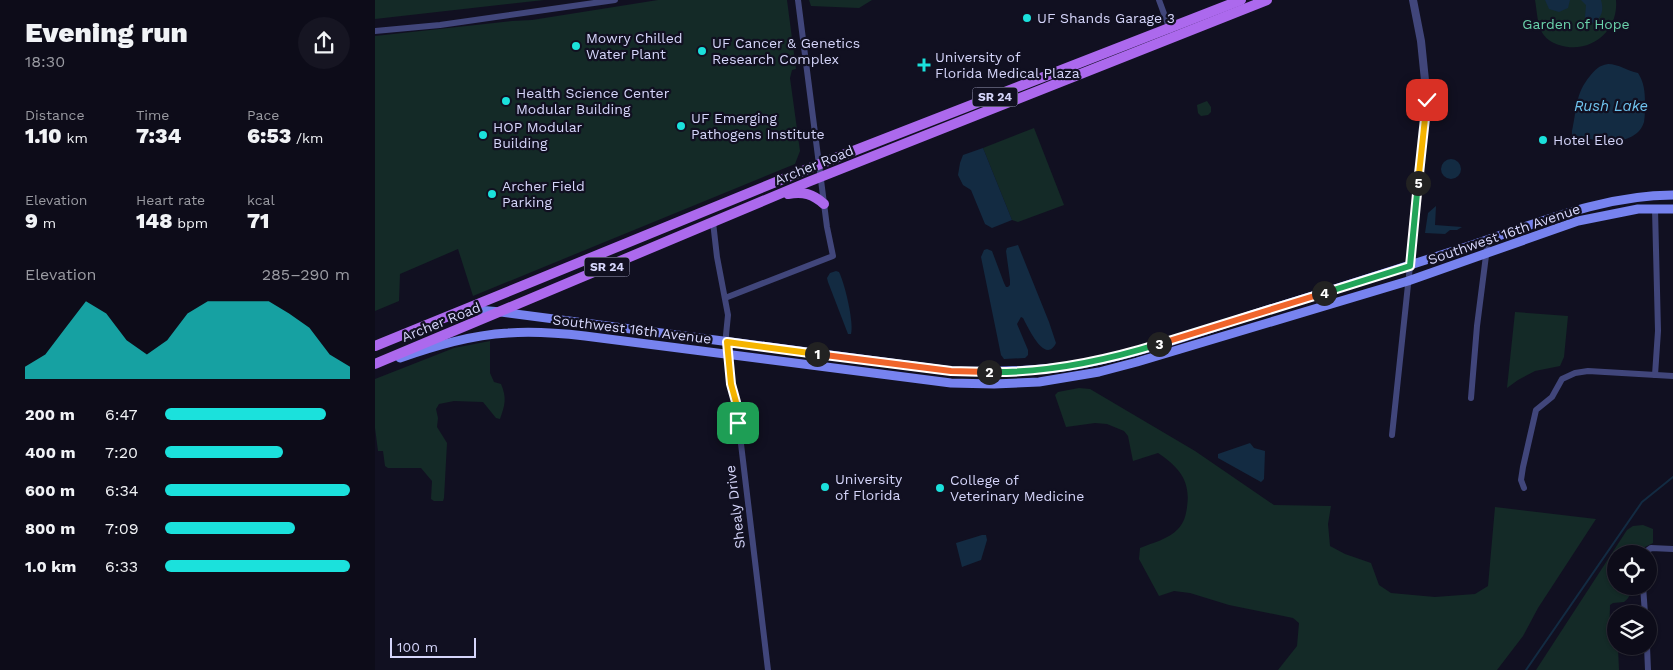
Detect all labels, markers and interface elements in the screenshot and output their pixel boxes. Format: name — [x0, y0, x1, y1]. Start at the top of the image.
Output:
place label: UF Shands Garage 3 — [1037, 10, 1175, 26]
marker: UF Shands Garage 3 — [1021, 12, 1033, 24]
text: Evening run — [25, 16, 188, 49]
park label: Garden of Hope — [1522, 16, 1630, 32]
button: share — [298, 17, 350, 69]
place label: Mowry Chilled Water Plant — [586, 30, 683, 62]
place label: UF Cancer & Genetics Research Complex — [712, 35, 860, 67]
marker: Mowry Chilled Water Plant — [570, 40, 582, 52]
marker: UF Cancer & Genetics Research Complex — [696, 45, 708, 57]
place label: University of Florida Medical Plaza — [935, 49, 1080, 81]
text: 18:30 — [25, 52, 65, 71]
marker: University of Florida Medical Plaza — [917, 58, 931, 72]
pin — [1406, 79, 1448, 121]
place label: Health Science Center Modular Building — [516, 85, 670, 117]
icon: check — [1413, 86, 1441, 114]
road number: SR 24 — [973, 88, 1017, 106]
marker: Health Science Center Modular Building — [500, 95, 512, 107]
water label: Rush Lake — [1574, 97, 1648, 115]
text: Distance — [25, 107, 85, 123]
text: Time — [136, 107, 169, 123]
text: Pace — [247, 107, 279, 123]
place label: UF Emerging Pathogens Institute — [691, 110, 825, 142]
place label: HOP Modular Building — [493, 119, 583, 151]
marker: UF Emerging Pathogens Institute — [675, 120, 687, 132]
text: 1.10 — [25, 123, 62, 148]
text: 7:34 — [136, 123, 181, 148]
text: 6:53 — [247, 123, 291, 148]
marker: HOP Modular Building — [477, 129, 489, 141]
text: km — [62, 130, 88, 146]
text: /km — [291, 130, 323, 146]
place label: Hotel Eleo — [1553, 132, 1624, 148]
marker: Hotel Eleo — [1537, 134, 1549, 146]
street label: Archer Road — [772, 142, 856, 188]
pin: 5 — [1405, 170, 1431, 196]
text: 5 — [1414, 175, 1423, 191]
place label: Archer Field Parking — [502, 178, 585, 210]
marker: Archer Field Parking — [486, 188, 498, 200]
text: Elevation — [25, 192, 88, 208]
text: Heart rate — [136, 192, 205, 208]
text: kcal — [247, 192, 275, 208]
street label: Southwest 16th Avenue — [1426, 200, 1582, 268]
text: 9 — [25, 208, 38, 233]
text: 148 — [136, 208, 172, 233]
text: 71 — [247, 208, 270, 233]
text: m — [38, 215, 56, 231]
text: bpm — [172, 215, 208, 231]
road number: SR 24 — [585, 258, 629, 276]
text: Elevation — [25, 265, 96, 284]
text: 285–290 m — [262, 265, 350, 284]
pin: 4 — [1311, 280, 1337, 306]
text: 4 — [1320, 285, 1329, 301]
street label: Archer Road — [399, 299, 483, 345]
street label: Southwest 16th Avenue — [552, 311, 712, 347]
pin: 3 — [1147, 332, 1171, 356]
text: 3 — [1155, 336, 1164, 352]
pin: 1 — [805, 342, 829, 366]
text: 1 — [814, 346, 821, 362]
pin: 2 — [977, 360, 1001, 384]
text: 2 — [985, 364, 994, 380]
pin — [717, 402, 759, 444]
text: 200 m — [25, 405, 75, 424]
text: 6:47 — [105, 405, 137, 424]
icon: arrive — [724, 409, 752, 437]
text: 400 m — [25, 443, 76, 462]
text: 7:20 — [105, 443, 138, 462]
street label: Shealy Drive — [722, 464, 748, 550]
place label: University of Florida — [835, 471, 903, 503]
place label: College of Veterinary Medicine — [950, 472, 1084, 504]
text: 600 m — [25, 481, 75, 500]
text: 6:34 — [105, 481, 139, 500]
marker: University of Florida — [819, 481, 831, 493]
marker: College of Veterinary Medicine — [934, 482, 946, 494]
text: 800 m — [25, 519, 75, 538]
text: 7:09 — [105, 519, 139, 538]
map controls — [1607, 545, 1657, 655]
button: locate — [1607, 545, 1657, 595]
text: 1.0 km — [25, 557, 76, 576]
text: 6:33 — [105, 557, 138, 576]
button: layers — [1607, 605, 1657, 655]
scale bar — [390, 635, 476, 658]
text: 100 m — [397, 639, 438, 655]

